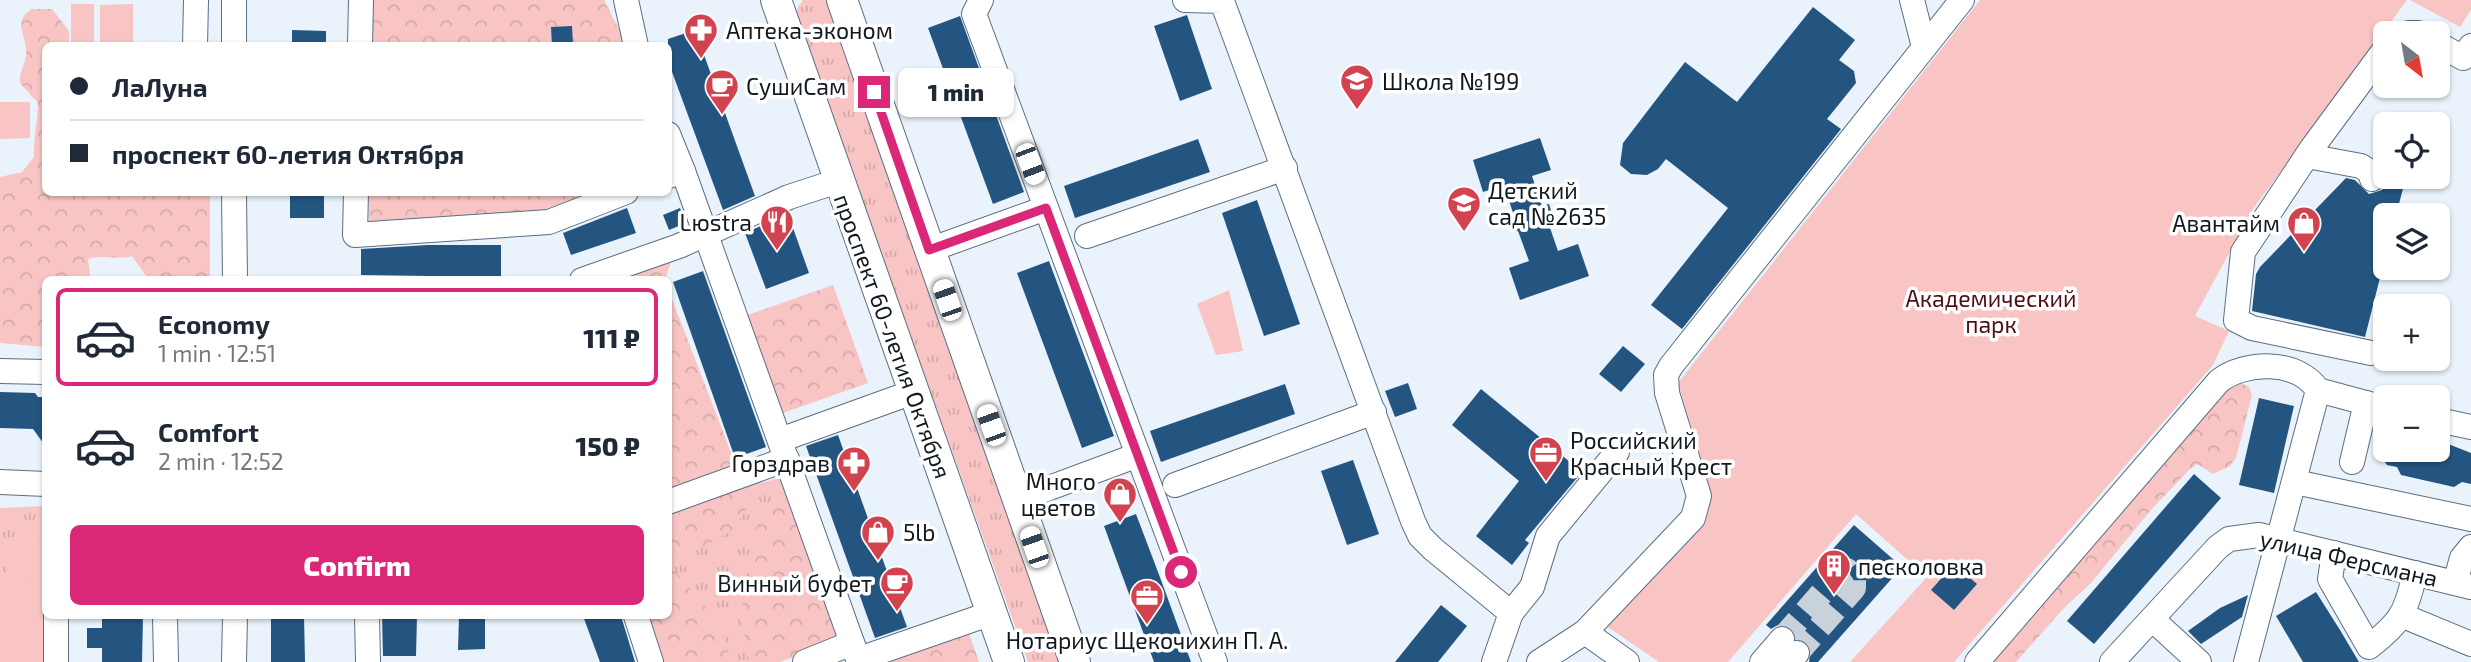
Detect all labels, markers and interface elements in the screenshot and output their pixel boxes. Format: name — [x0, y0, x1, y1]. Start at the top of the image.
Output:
pharmacy icon: Аптека-эконом — [682, 11, 720, 60]
place label: Аптека-эконом — [726, 16, 893, 44]
north arrow — [2373, 21, 2450, 98]
map controls — [2373, 21, 2450, 462]
school or university icon: Школа №199 — [1338, 62, 1376, 111]
cafe icon: СушиСам — [703, 67, 741, 116]
place label: Школа №199 — [1382, 67, 1519, 95]
callout: 1 min — [898, 68, 1014, 116]
text: ЛаЛуна — [112, 71, 208, 102]
place label: СушиСам — [746, 72, 846, 101]
route end — [858, 76, 890, 108]
text: 1 min — [928, 78, 984, 106]
button: locate — [2373, 112, 2450, 189]
text: проспект 60-летия Октября — [112, 138, 464, 169]
car — [1013, 141, 1048, 187]
place label: Детский сад №2635 — [1488, 176, 1606, 230]
school or university icon: Детский сад №2635 — [1445, 184, 1483, 233]
street label: проспект 60-летия Октября — [828, 190, 958, 482]
restaurant icon: Lюstra — [758, 203, 796, 252]
button: layers — [2373, 203, 2450, 280]
shop icon: Авантайм — [2285, 204, 2323, 253]
place label: Lюstra — [680, 208, 752, 236]
place label: Авантайм — [2172, 209, 2280, 237]
car — [931, 277, 964, 323]
park label: Академический парк — [1905, 284, 2077, 338]
button: + — [2373, 294, 2450, 371]
icon: car — [74, 306, 137, 369]
text: Economy — [158, 308, 270, 339]
text: 111 ₽ — [583, 322, 640, 353]
text: 1 min · 12:51 — [158, 339, 276, 367]
button: − — [2373, 385, 2450, 462]
car — [974, 402, 1009, 448]
icon: car — [74, 414, 137, 477]
text: Comfort — [158, 416, 259, 447]
place label: Российский Красный Крест — [1570, 426, 1732, 480]
text: 150 ₽ — [575, 430, 640, 461]
office icon: Российский Красный Крест — [1527, 434, 1565, 483]
pharmacy icon: Горздрав — [835, 444, 873, 493]
text: 2 min · 12:52 — [158, 447, 284, 475]
place label: Горздрав — [732, 449, 830, 477]
place label: Много цветов — [1021, 467, 1096, 521]
shop icon: Много цветов — [1101, 475, 1139, 524]
shop icon: 5lb — [859, 513, 897, 562]
place label: 5lb — [903, 518, 935, 546]
car — [1018, 524, 1051, 570]
street label: улица Ферсмана — [2257, 524, 2441, 593]
button: Confirm — [70, 525, 644, 605]
building icon: песколовка — [1815, 547, 1853, 596]
place label: песколовка — [1858, 552, 1984, 580]
route start — [1165, 556, 1197, 588]
cafe icon: Винный буфет — [878, 564, 916, 613]
place label: Винный буфет — [717, 569, 872, 598]
office icon: Нотариус Щекочихин П. А. — [1128, 577, 1166, 626]
place label: Нотариус Щекочихин П. А. — [1006, 626, 1288, 655]

